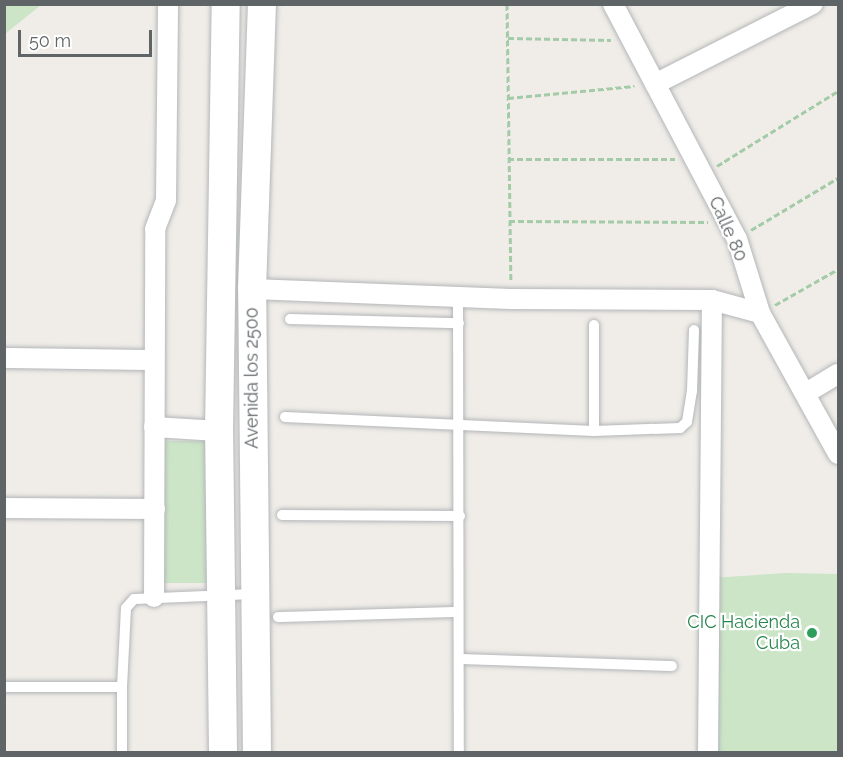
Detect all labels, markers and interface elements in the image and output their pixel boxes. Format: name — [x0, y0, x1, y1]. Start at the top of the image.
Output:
scale bar — [21, 18, 154, 56]
text: 50 m — [29, 30, 71, 51]
street label: Calle 80 — [704, 193, 752, 265]
street label: Avenida los 2500 — [241, 307, 263, 449]
place label: CIC Hacienda Cuba — [687, 612, 800, 654]
marker: CIC Hacienda Cuba — [805, 626, 819, 640]

